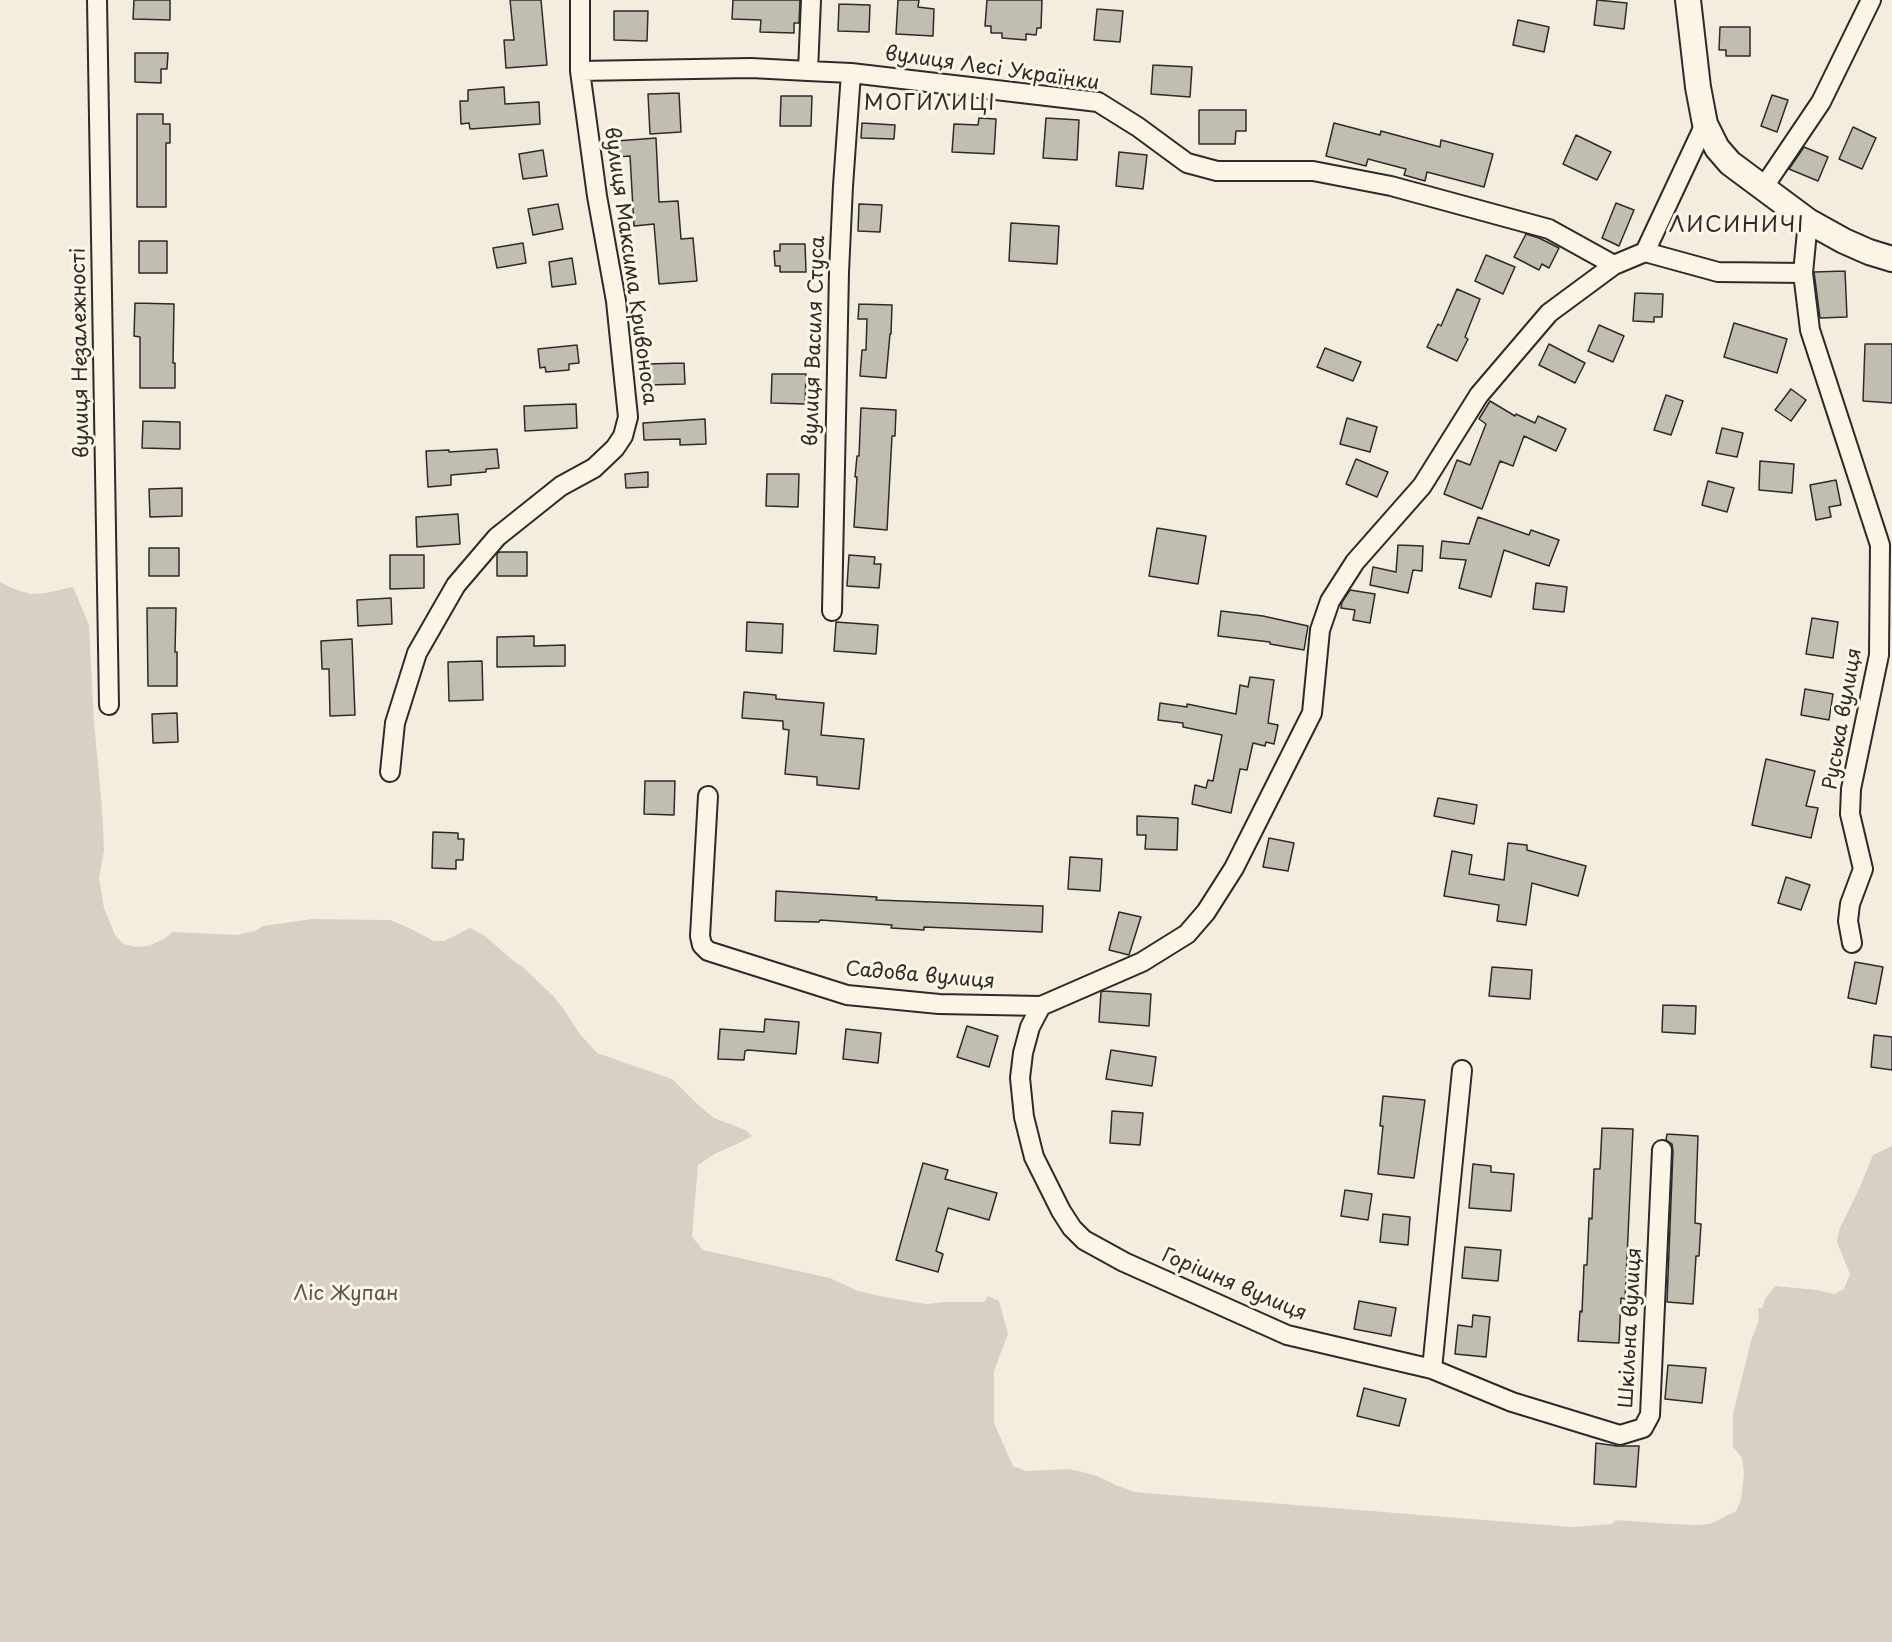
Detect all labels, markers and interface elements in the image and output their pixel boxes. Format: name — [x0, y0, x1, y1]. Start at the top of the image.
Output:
street label: вулиця Лесі Українки — [883, 42, 1101, 96]
district label: МОГИЛИЦІ — [864, 91, 996, 117]
street label: вулиця Максима Кривоноса — [599, 126, 661, 406]
district label: ЛИСИНИЧІ — [1669, 213, 1805, 239]
street label: вулиця Василя Стуса — [799, 235, 831, 447]
street label: вулиця Незалежності — [67, 248, 95, 458]
street label: Руська вулиця — [1819, 646, 1867, 792]
street label: Садова вулиця — [844, 958, 996, 994]
street label: Горішня вулиця — [1158, 1244, 1310, 1326]
street label: Шкільна вулиця — [1615, 1247, 1647, 1409]
park label: Ліс Жупан — [294, 1282, 398, 1306]

